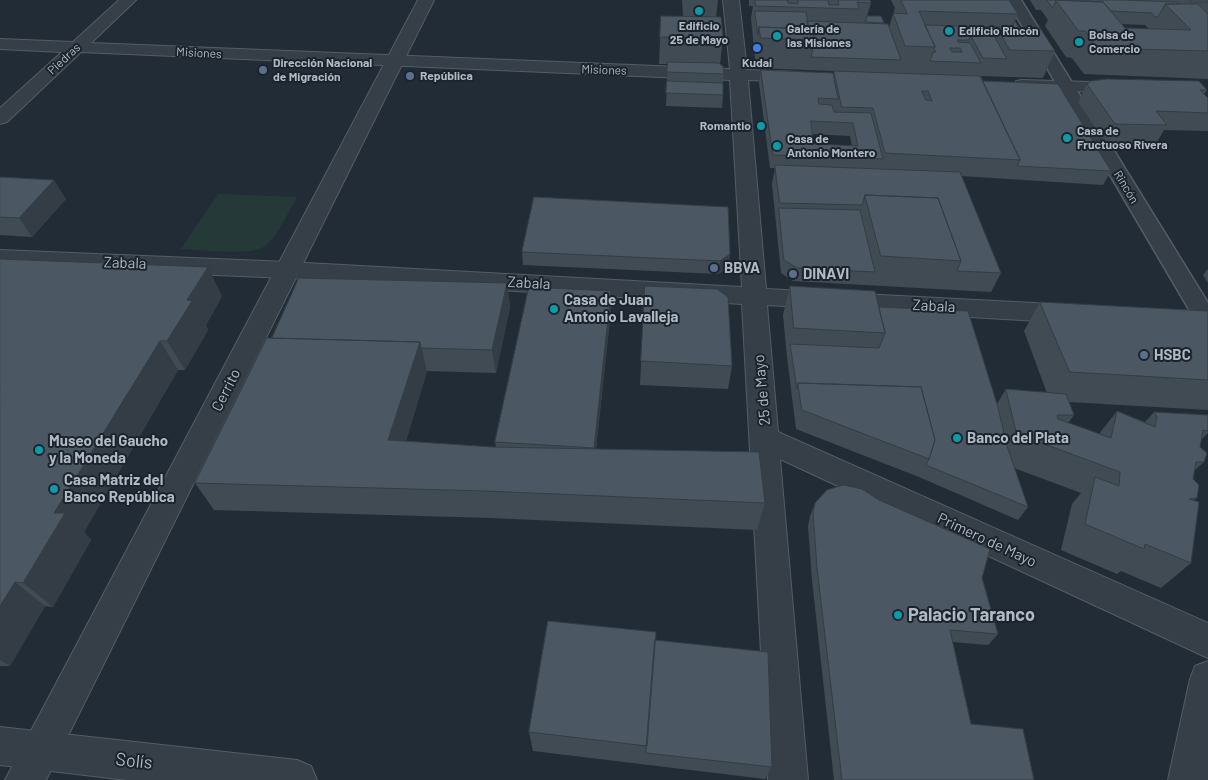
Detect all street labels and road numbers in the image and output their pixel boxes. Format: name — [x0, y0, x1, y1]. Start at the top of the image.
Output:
street label: Piedras — [45, 40, 83, 78]
street label: Misiones — [176, 45, 222, 61]
street label: Misiones — [581, 62, 627, 78]
street label: Rincón — [1111, 168, 1141, 206]
street label: Zabala — [103, 253, 147, 273]
street label: Zabala — [507, 273, 551, 293]
street label: Zabala — [912, 296, 956, 316]
street label: 25 de Mayo — [750, 354, 774, 426]
street label: Cerrito — [208, 366, 244, 414]
street label: Primero de Mayo — [935, 509, 1039, 571]
street label: Solís — [115, 748, 153, 774]

